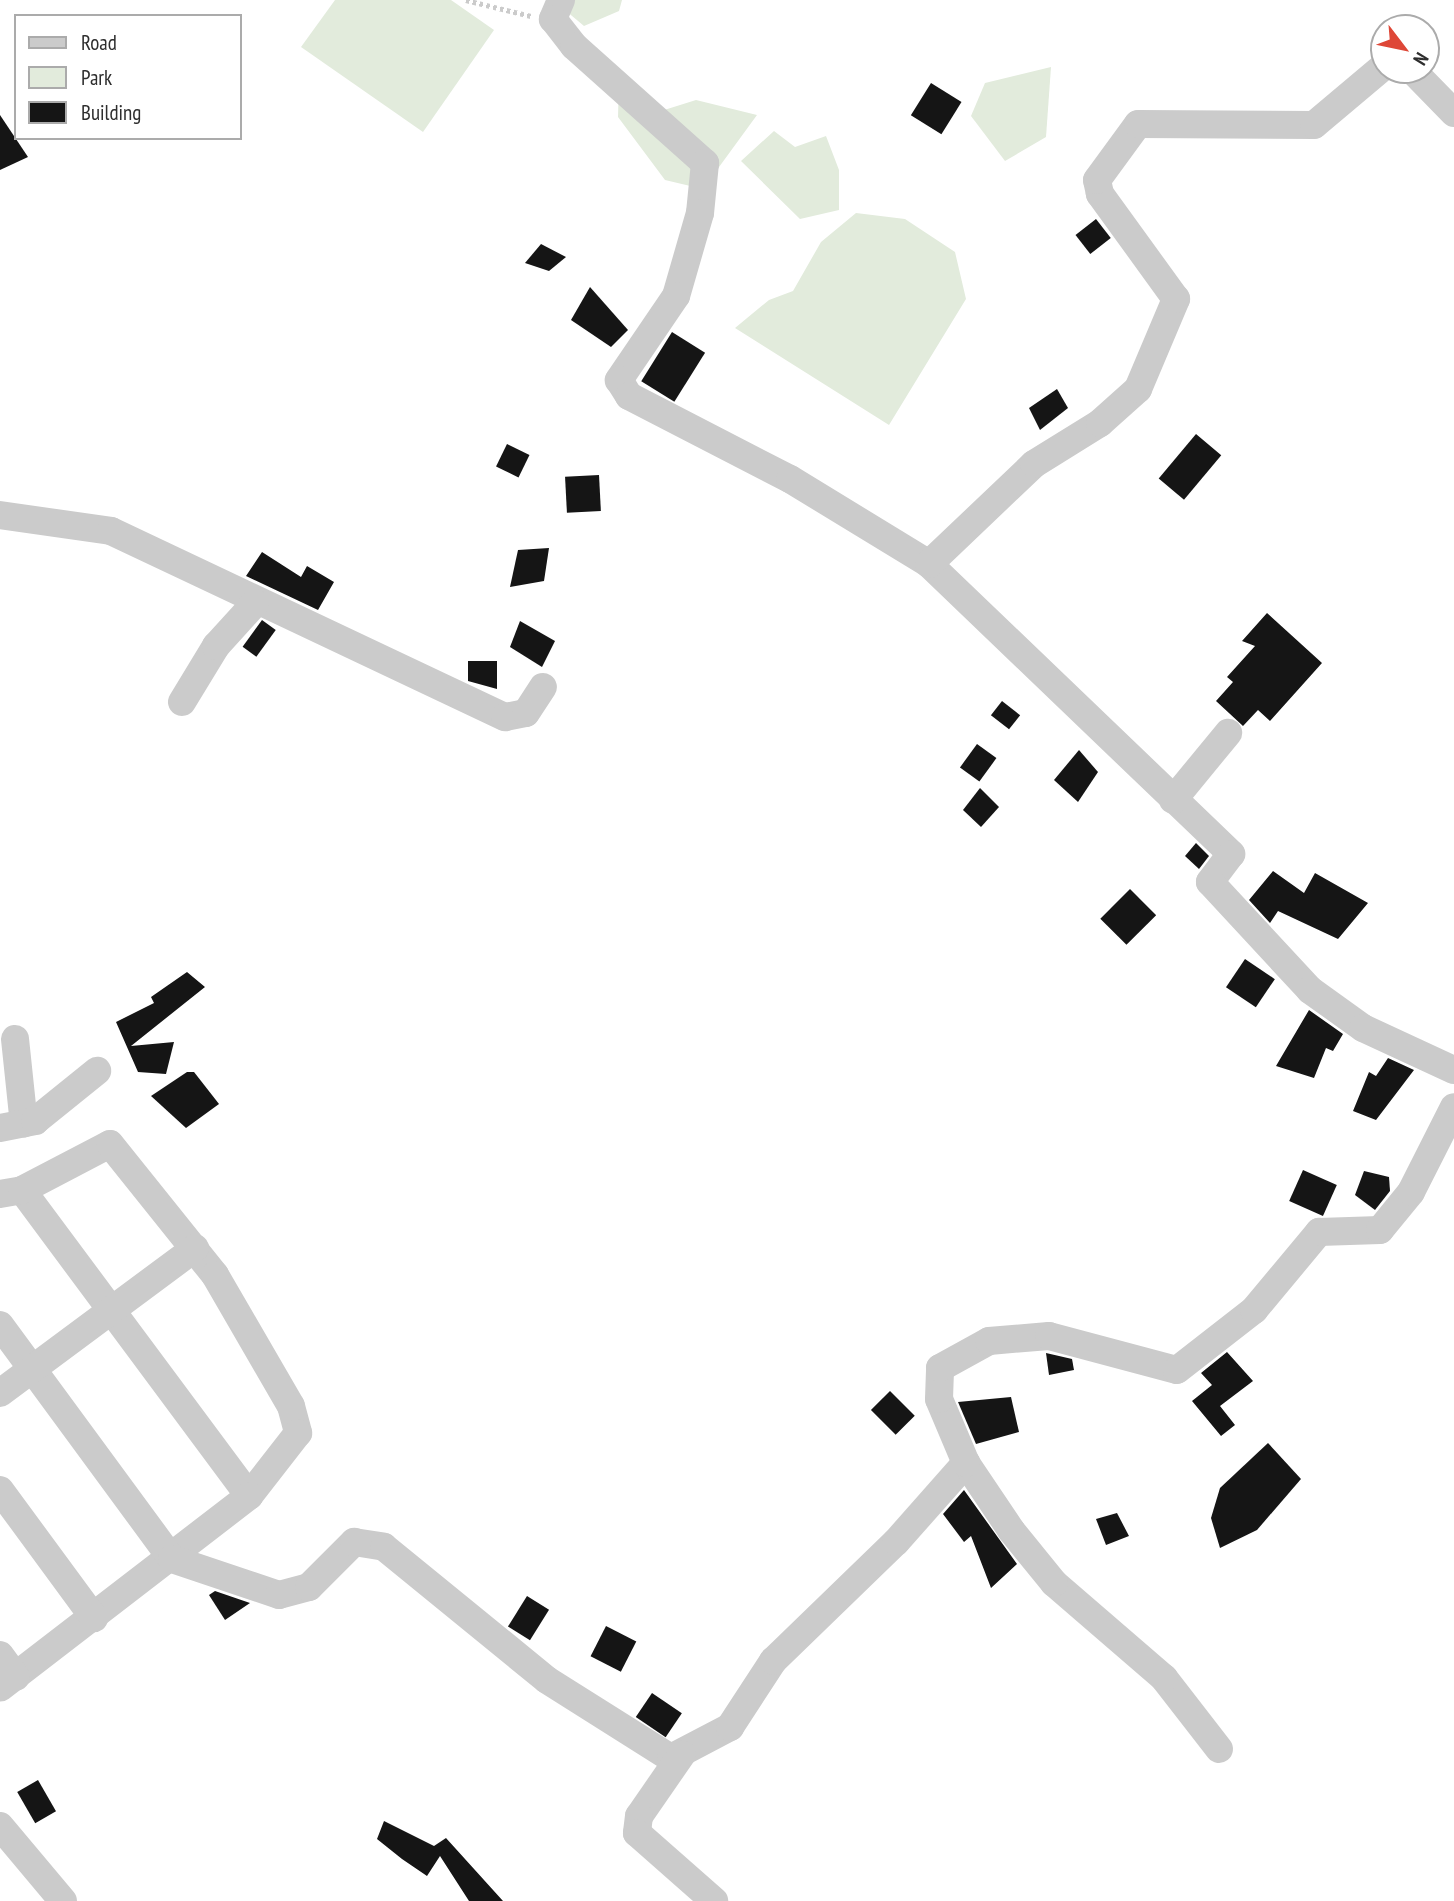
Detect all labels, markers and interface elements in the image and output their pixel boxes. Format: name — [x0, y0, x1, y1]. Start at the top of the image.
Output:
legend — [14, 14, 242, 140]
north arrow — [1370, 14, 1440, 84]
text: Road — [81, 29, 117, 56]
text: N — [1408, 48, 1434, 70]
text: Park — [81, 64, 112, 91]
text: Building — [81, 99, 141, 126]

